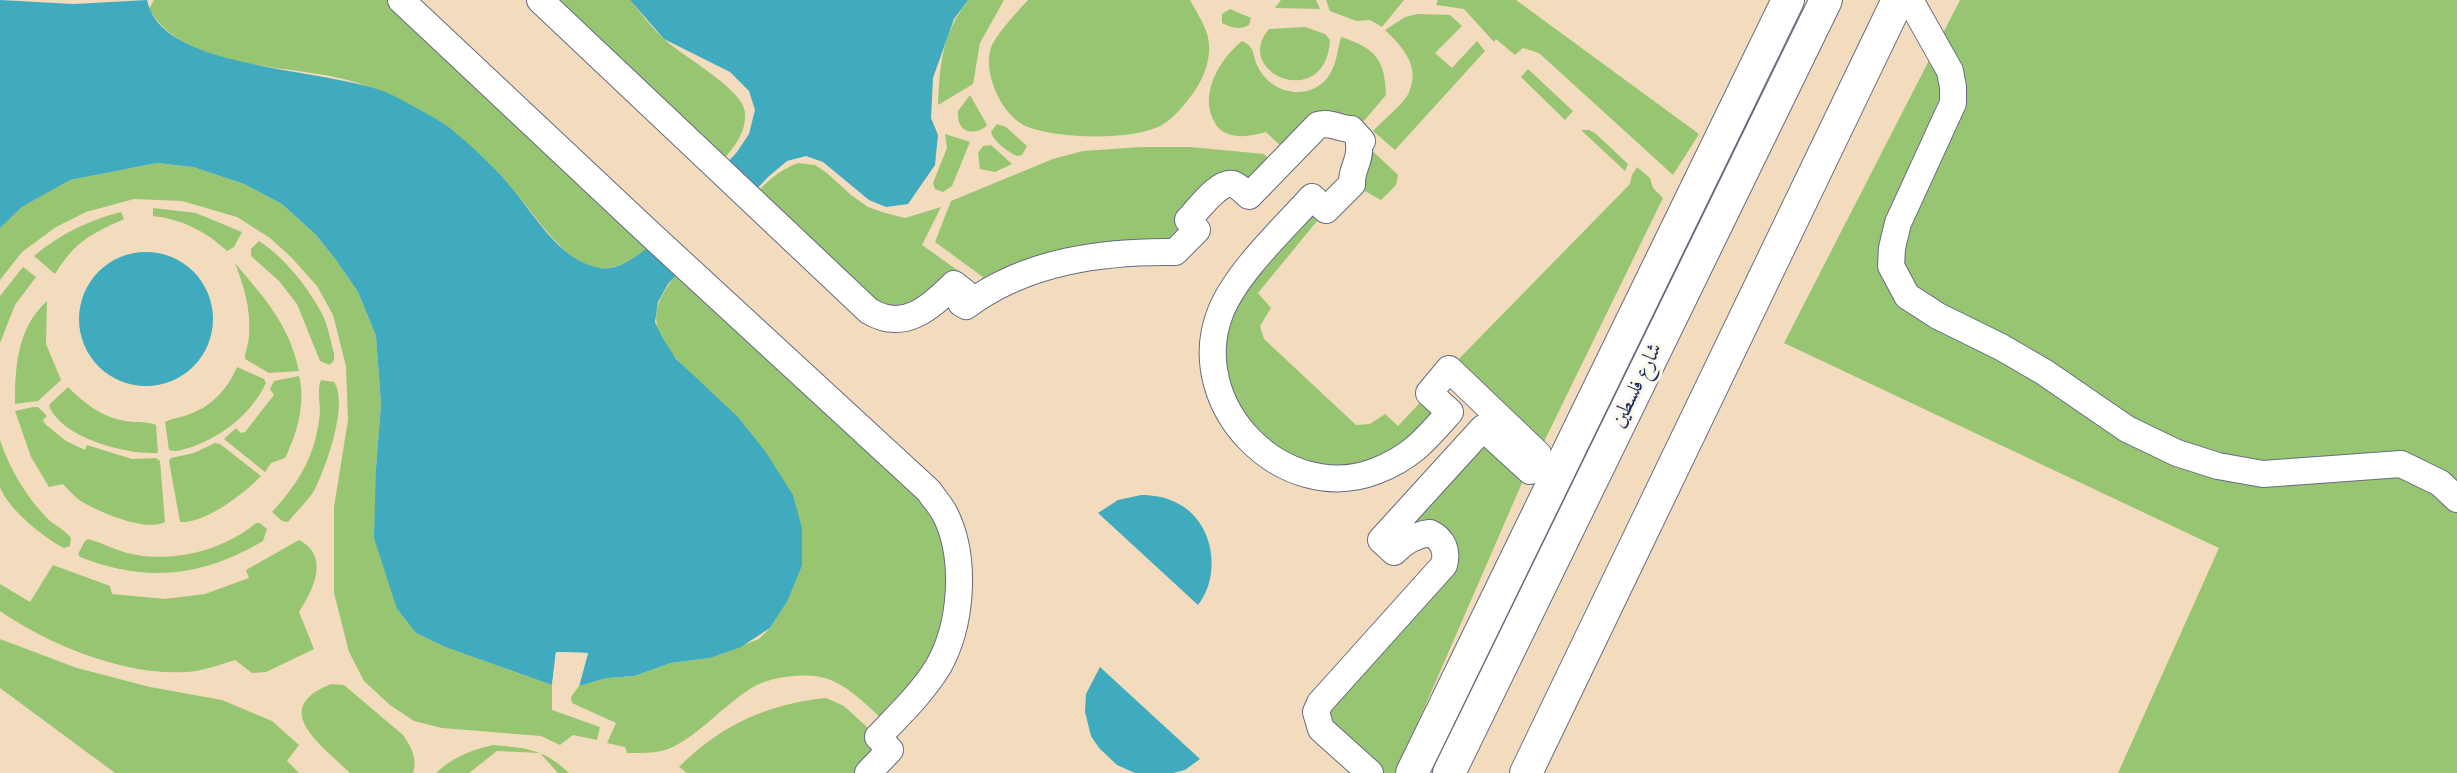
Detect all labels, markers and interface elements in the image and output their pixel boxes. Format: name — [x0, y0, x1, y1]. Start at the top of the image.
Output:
street label: شارع فلسطين — [1607, 340, 1669, 432]

